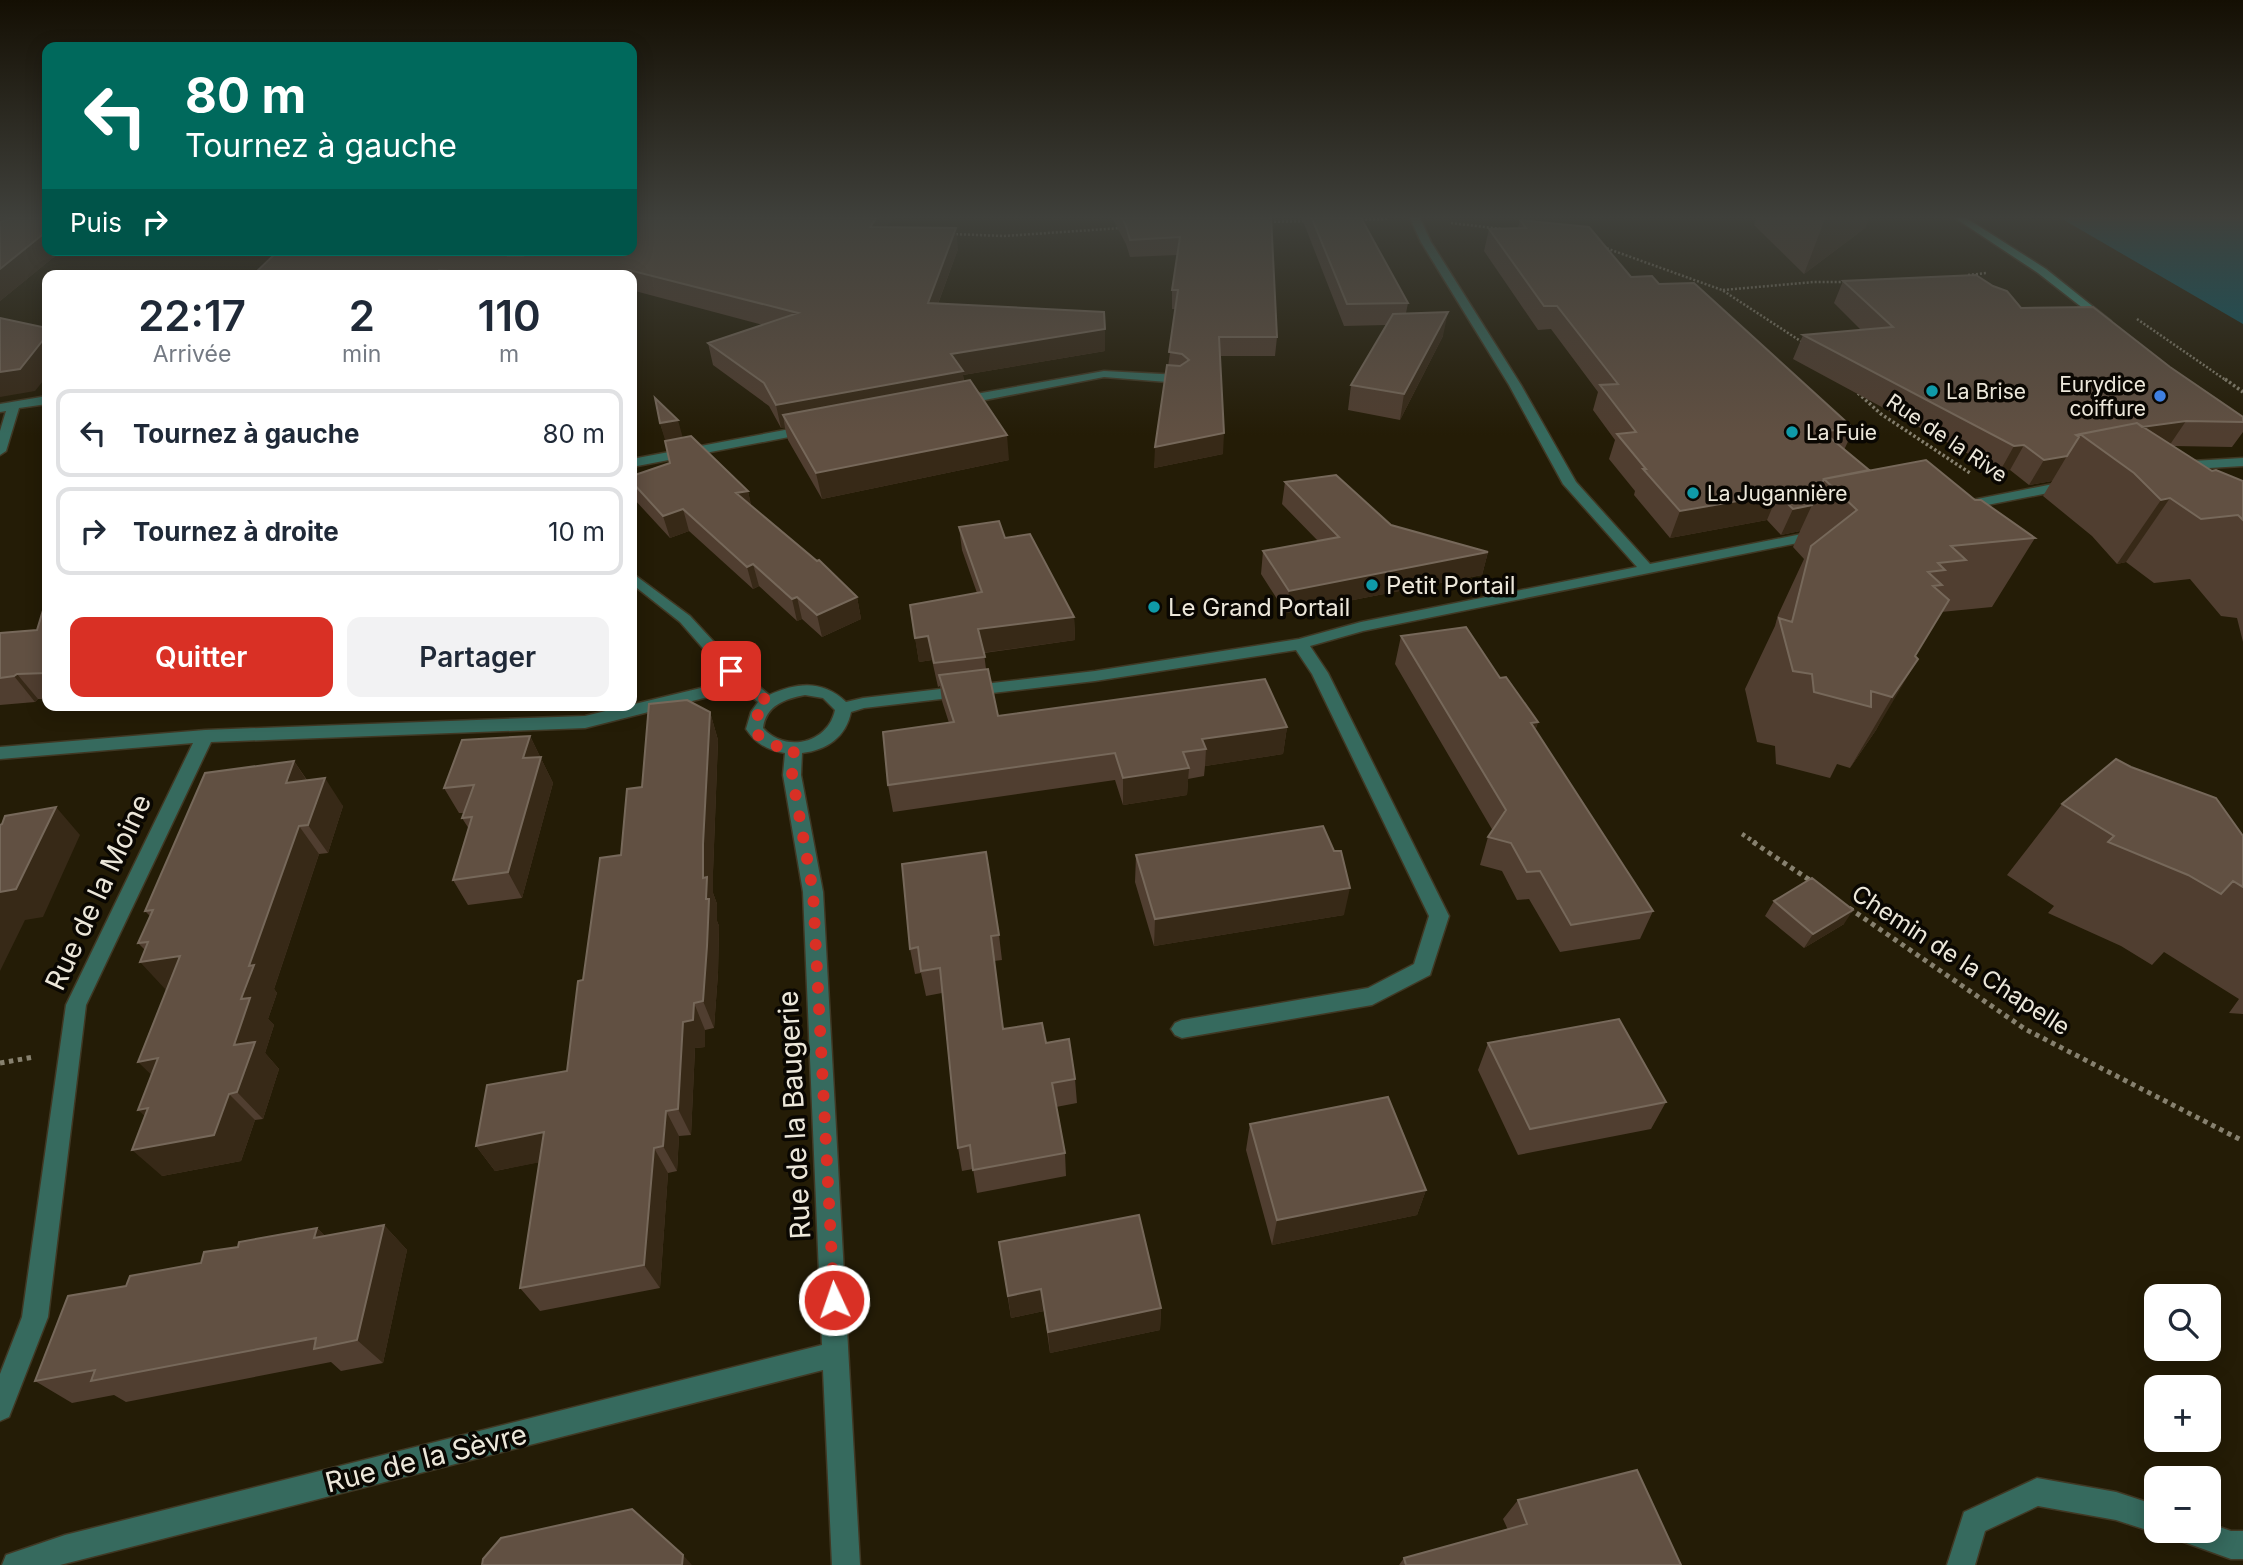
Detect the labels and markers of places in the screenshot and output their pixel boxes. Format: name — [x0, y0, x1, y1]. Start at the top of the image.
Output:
place label: Eurydice coiffure — [2059, 372, 2146, 421]
place label: La Brise — [1946, 379, 2026, 404]
marker: La Brise — [1924, 383, 1940, 399]
marker: Eurydice coiffure — [2152, 388, 2168, 404]
place label: La Fuie — [1806, 420, 1877, 445]
marker: La Fuie — [1784, 424, 1800, 440]
place label: La Jugannière — [1707, 481, 1848, 506]
marker: La Jugannière — [1685, 485, 1701, 501]
place label: Petit Portail — [1386, 571, 1516, 600]
marker: Petit Portail — [1364, 577, 1380, 593]
place label: Le Grand Portail — [1168, 593, 1350, 622]
marker: Le Grand Portail — [1146, 599, 1162, 615]
pin — [701, 641, 761, 701]

